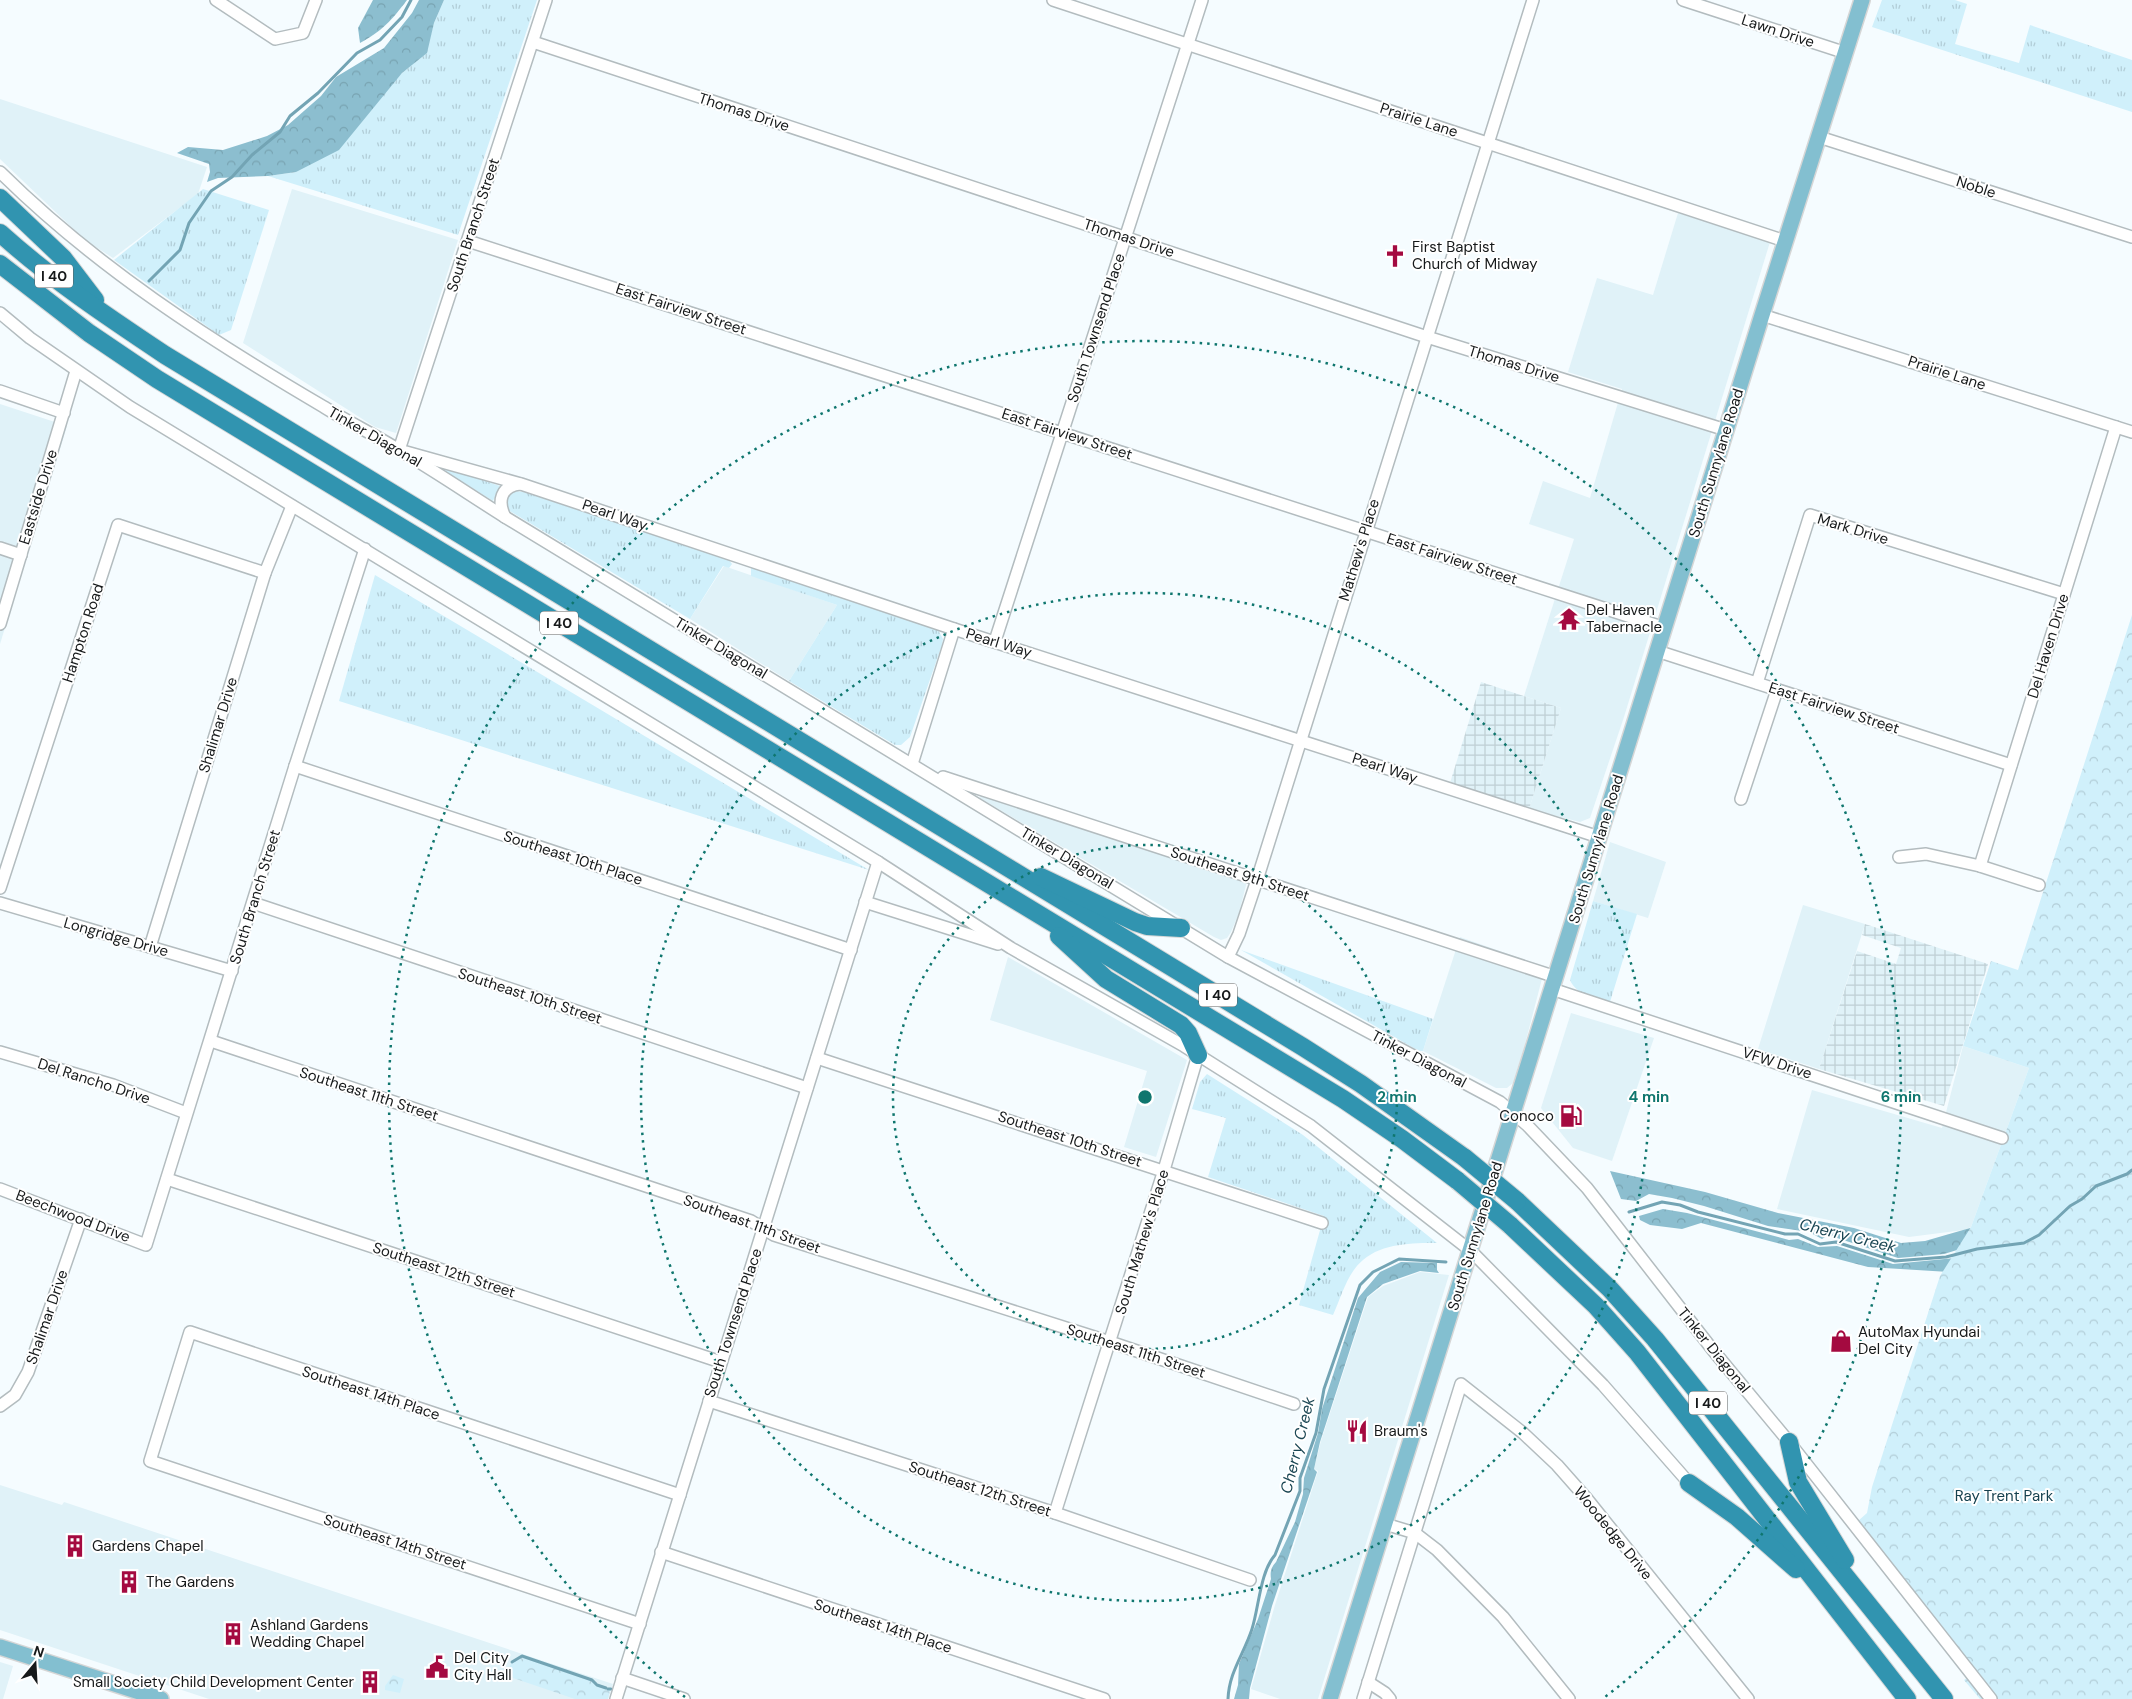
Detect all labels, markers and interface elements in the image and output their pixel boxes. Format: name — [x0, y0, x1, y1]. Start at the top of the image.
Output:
street label: Lawn Drive — [1739, 10, 1817, 52]
street label: Thomas Drive — [696, 88, 792, 136]
street label: Prairie Lane — [1377, 98, 1461, 142]
street label: South Branch Street — [442, 155, 504, 295]
street label: Noble — [1954, 171, 1998, 203]
street label: Thomas Drive — [1081, 214, 1177, 262]
place label: First Baptist Church of Midway — [1412, 237, 1538, 274]
church icon: First Baptist Church of Midway — [1382, 243, 1408, 269]
street label: South Townsend Place — [1062, 251, 1130, 405]
road number: I 40 — [35, 264, 73, 288]
street label: East Fairview Street — [613, 278, 749, 340]
street label: Thomas Drive — [1466, 341, 1562, 387]
street label: Prairie Lane — [1905, 351, 1989, 395]
street label: South Sunnylane Road — [1684, 386, 1748, 540]
street label: Tinker Diagonal — [325, 402, 425, 472]
street label: East Fairview Street — [999, 403, 1135, 465]
street label: Eastside Drive — [14, 447, 62, 547]
street label: Pearl Way — [580, 494, 651, 536]
street label: Mathew's Place — [1334, 496, 1384, 604]
street label: Mark Drive — [1815, 509, 1891, 549]
street label: East Fairview Street — [1384, 528, 1520, 590]
street label: Hampton Road — [58, 581, 108, 685]
street label: Del Haven Drive — [2023, 591, 2073, 701]
place label: Del Haven Tabernacle — [1586, 600, 1662, 637]
temple icon: Del Haven Tabernacle — [1556, 606, 1582, 632]
road number: I 40 — [540, 612, 578, 634]
street label: Tinker Diagonal — [671, 612, 771, 684]
street label: Pearl Way — [964, 624, 1035, 663]
street label: Shalimar Drive — [194, 675, 242, 775]
street label: East Fairview Street — [1766, 677, 1902, 739]
street label: Pearl Way — [1350, 748, 1421, 788]
street label: South Sunnylane Road — [1564, 772, 1628, 926]
street label: Tinker Diagonal — [1017, 822, 1117, 894]
street label: Southeast 10th Place — [501, 826, 645, 890]
street label: South Branch Street — [225, 827, 285, 967]
street label: Southeast 9th Street — [1168, 842, 1312, 906]
street label: Longridge Drive — [61, 912, 171, 962]
street label: Southeast 10th Street — [455, 963, 605, 1029]
road number: I 40 — [1199, 984, 1237, 1006]
street label: Tinker Diagonal — [1368, 1026, 1470, 1092]
street label: VFW Drive — [1740, 1042, 1814, 1084]
street label: Del Rancho Drive — [35, 1053, 153, 1109]
street label: Southeast 11th Street — [297, 1062, 441, 1126]
text: 2 min — [1377, 1087, 1417, 1107]
text: 4 min — [1629, 1087, 1669, 1107]
text: 6 min — [1881, 1087, 1921, 1107]
centre of rings — [1136, 1088, 1154, 1106]
fuel station icon: Conoco — [1558, 1103, 1584, 1129]
street label: Southeast 10th Street — [995, 1106, 1145, 1172]
place label: Conoco — [1499, 1106, 1554, 1126]
street label: South Sunnylane Road — [1443, 1159, 1507, 1313]
street label: South Mathew's Place — [1110, 1167, 1174, 1317]
street label: Beechwood Drive — [13, 1185, 133, 1247]
street label: Southeast 11th Street — [681, 1190, 824, 1258]
water label: Cherry Creek — [1797, 1213, 1899, 1258]
street label: Southeast 12th Street — [370, 1238, 518, 1303]
street label: South Townsend Place — [699, 1246, 767, 1400]
street label: Shalimar Drive — [21, 1267, 73, 1367]
street label: Tinker Diagonal — [1673, 1303, 1755, 1397]
street label: Southeast 11th Street — [1064, 1319, 1208, 1383]
place label: AutoMax Hyundai Del City — [1858, 1322, 1980, 1359]
shop icon: AutoMax Hyundai Del City — [1828, 1328, 1854, 1354]
street label: Southeast 14th Place — [299, 1361, 443, 1425]
road number: I 40 — [1689, 1392, 1727, 1415]
water label: Cherry Creek — [1275, 1394, 1320, 1496]
restaurant icon: Braum's — [1344, 1418, 1370, 1444]
place label: Braum's — [1374, 1421, 1428, 1441]
street label: Southeast 12th Street — [906, 1457, 1054, 1522]
street label: Woodedge Drive — [1569, 1482, 1657, 1584]
park label: Ray Trent Park — [1955, 1486, 2054, 1506]
street label: Southeast 14th Street — [321, 1509, 469, 1575]
building icon: Gardens Chapel — [62, 1533, 88, 1559]
place label: Gardens Chapel — [92, 1536, 204, 1556]
building icon: The Gardens — [116, 1569, 142, 1595]
place label: The Gardens — [146, 1572, 234, 1592]
street label: Southeast 14th Place — [811, 1594, 955, 1658]
place label: Ashland Gardens Wedding Chapel — [250, 1615, 369, 1652]
building icon: Ashland Gardens Wedding Chapel — [220, 1621, 246, 1647]
north arrow — [10, 1639, 60, 1689]
text: N — [31, 1641, 47, 1662]
place label: Del City City Hall — [454, 1648, 512, 1685]
public building icon: Del City City Hall — [424, 1654, 450, 1680]
building icon: Small Society Child Development Center — [357, 1669, 383, 1695]
place label: Small Society Child Development Center — [73, 1672, 354, 1692]

